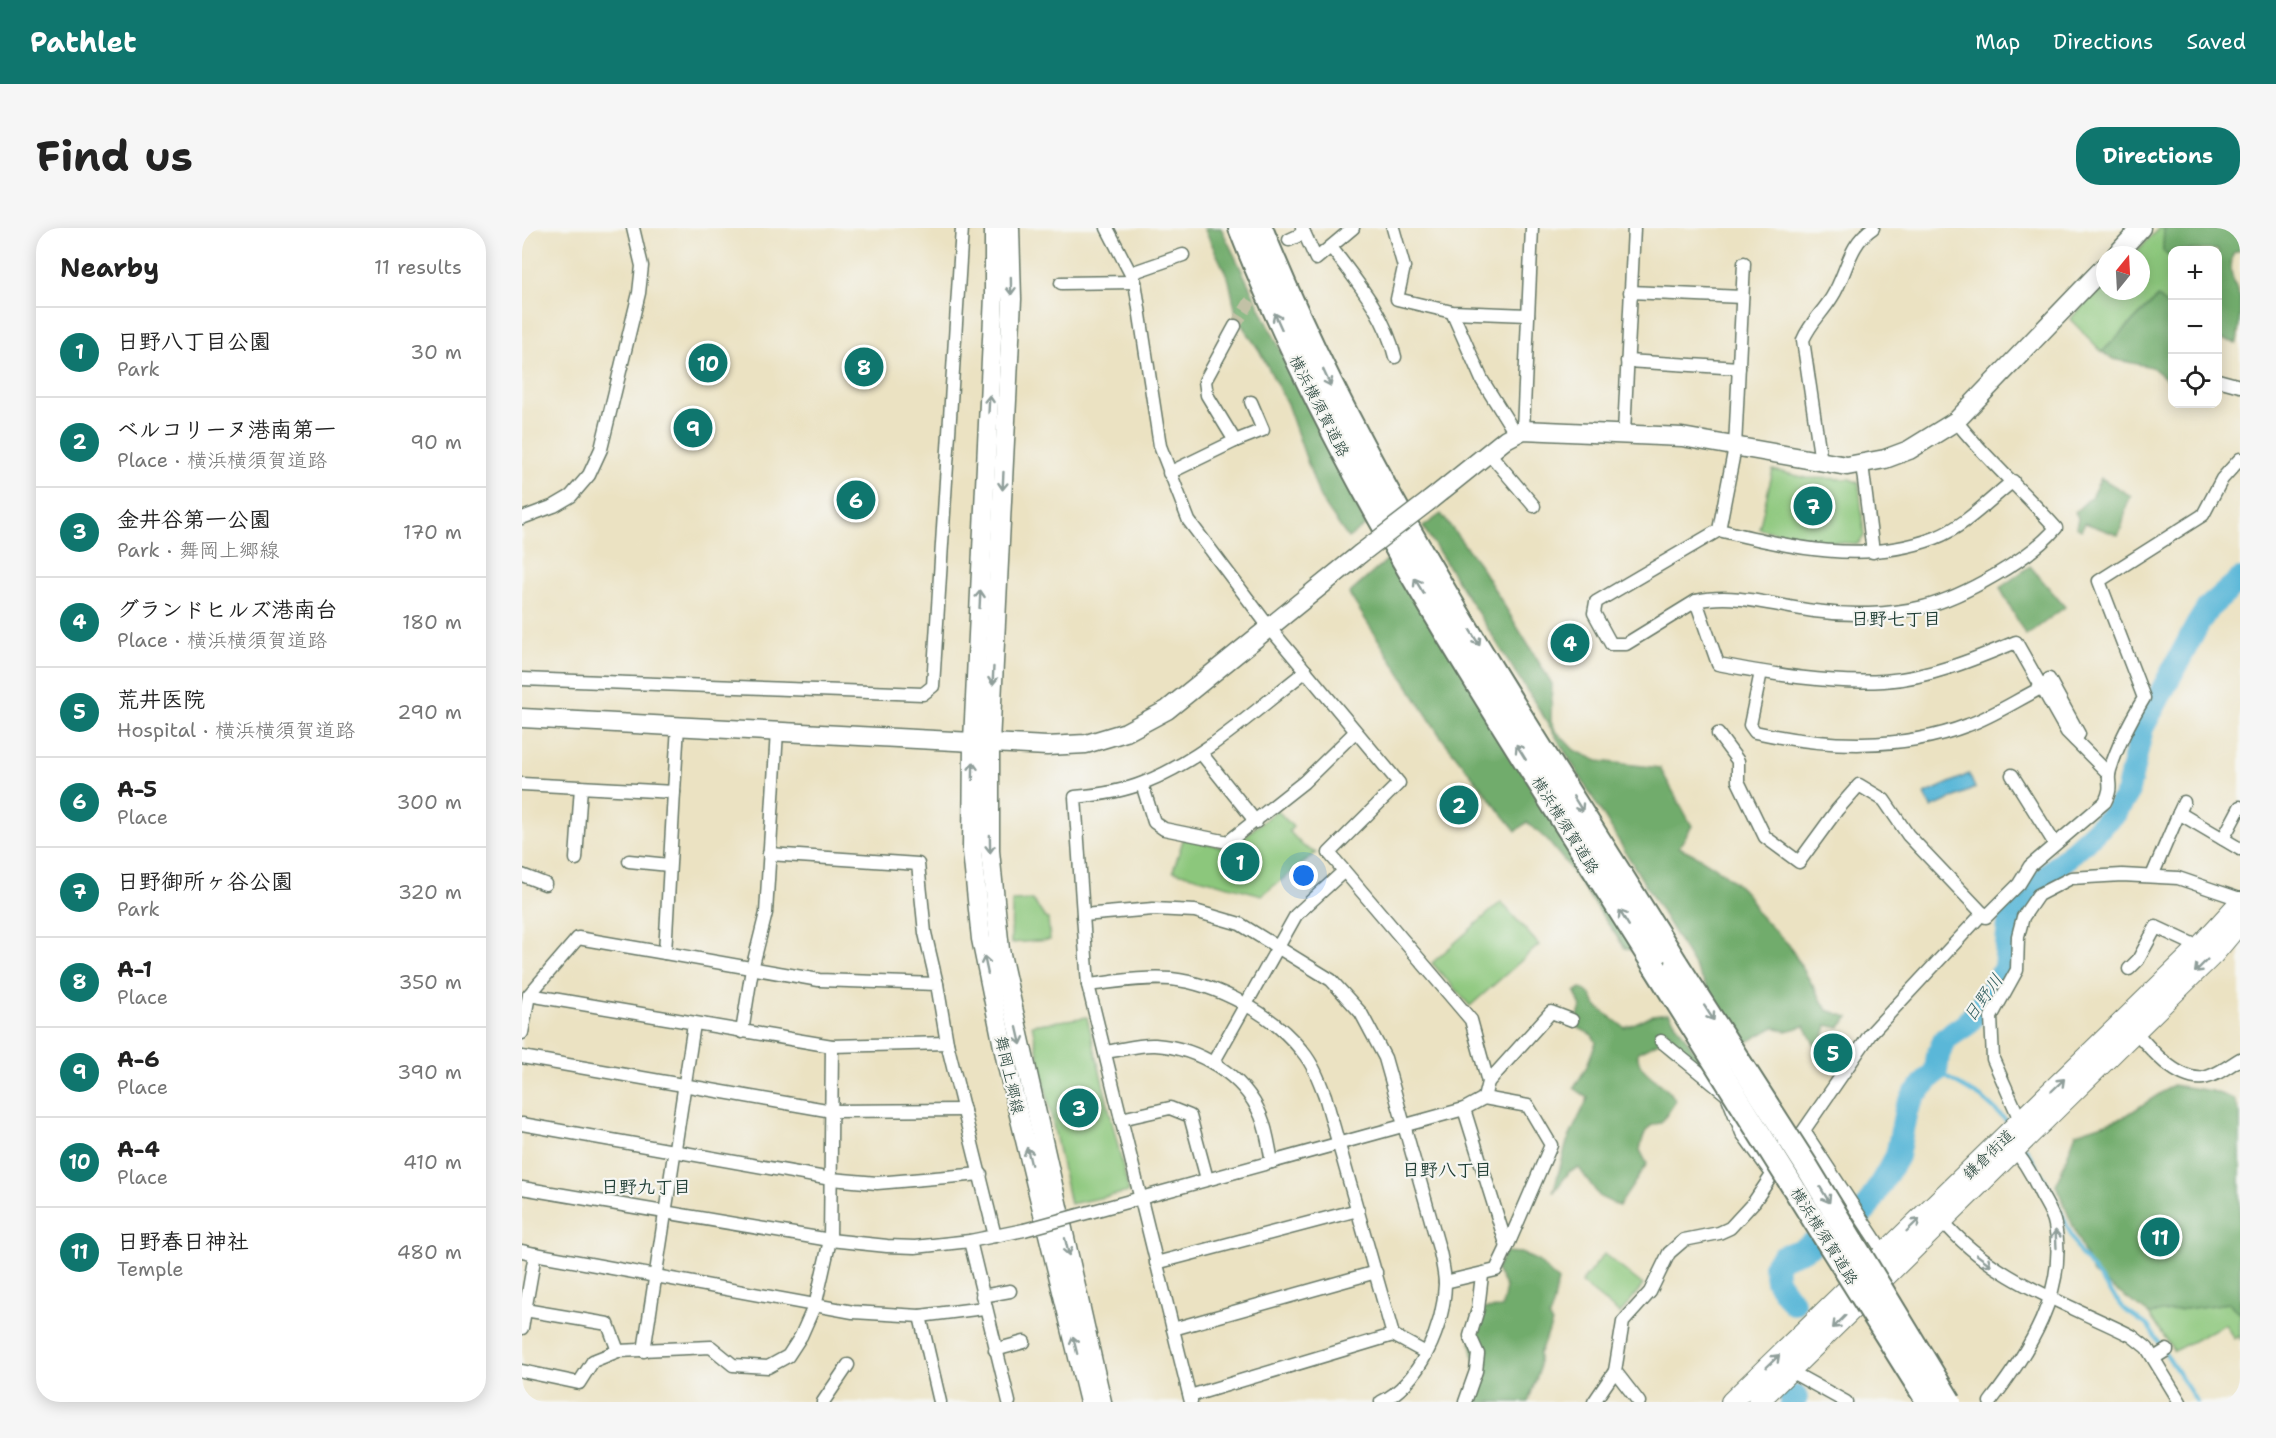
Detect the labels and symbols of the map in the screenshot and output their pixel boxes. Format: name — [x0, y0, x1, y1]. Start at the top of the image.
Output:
north arrow — [2096, 246, 2150, 300]
one-way arrow — [1006, 276, 1017, 296]
one-way arrow — [1272, 313, 1283, 331]
pin: 10 — [688, 340, 728, 386]
pin: 8 — [844, 344, 884, 390]
street label: 横浜横須賀道路 — [1285, 352, 1354, 461]
one-way arrow — [1321, 368, 1333, 386]
one-way arrow — [983, 395, 994, 415]
pin: 9 — [674, 406, 712, 450]
one-way arrow — [997, 471, 1008, 491]
pin: 6 — [836, 478, 876, 522]
pin: 7 — [1794, 484, 1832, 528]
one-way arrow — [1412, 578, 1424, 595]
one-way arrow — [974, 590, 985, 609]
district label: 日野七丁目 — [1851, 607, 1941, 631]
pin: 4 — [1550, 620, 1590, 666]
one-way arrow — [1470, 629, 1482, 646]
one-way arrow — [988, 666, 999, 686]
one-way arrow — [1515, 744, 1527, 761]
one-way arrow — [967, 762, 979, 782]
street label: 横浜横須賀道路 — [1527, 772, 1604, 878]
pin: 2 — [1440, 782, 1478, 828]
one-way arrow — [1573, 795, 1585, 812]
one-way arrow — [985, 833, 996, 853]
pin: 1 — [1220, 840, 1260, 884]
your location — [1289, 861, 1318, 890]
one-way arrow — [1618, 909, 1631, 926]
one-way arrow — [980, 956, 991, 976]
one-way arrow — [2193, 959, 2208, 974]
water label: 日野川 — [1957, 969, 2009, 1027]
one-way arrow — [1703, 1004, 1715, 1021]
one-way arrow — [1013, 1026, 1025, 1045]
pin: 5 — [1814, 1030, 1852, 1076]
street label: 舞岡上郷線 — [990, 1034, 1029, 1116]
one-way arrow — [2051, 1078, 2066, 1092]
pin: 3 — [1060, 1086, 1098, 1130]
street label: 鎌倉街道 — [1958, 1125, 2019, 1184]
one-way arrow — [1022, 1146, 1034, 1165]
district label: 日野八丁目 — [1402, 1158, 1492, 1182]
district label: 日野九丁目 — [601, 1175, 691, 1199]
street label: 横浜横須賀道路 — [1786, 1183, 1863, 1289]
one-way arrow — [1819, 1186, 1831, 1203]
pin: 11 — [2140, 1214, 2180, 1260]
one-way arrow — [1905, 1219, 1920, 1233]
one-way arrow — [2051, 1230, 2062, 1249]
one-way arrow — [1061, 1237, 1073, 1256]
one-way arrow — [1976, 1254, 1992, 1267]
one-way arrow — [1832, 1315, 1847, 1329]
one-way arrow — [1068, 1336, 1080, 1355]
one-way arrow — [1766, 1354, 1781, 1368]

